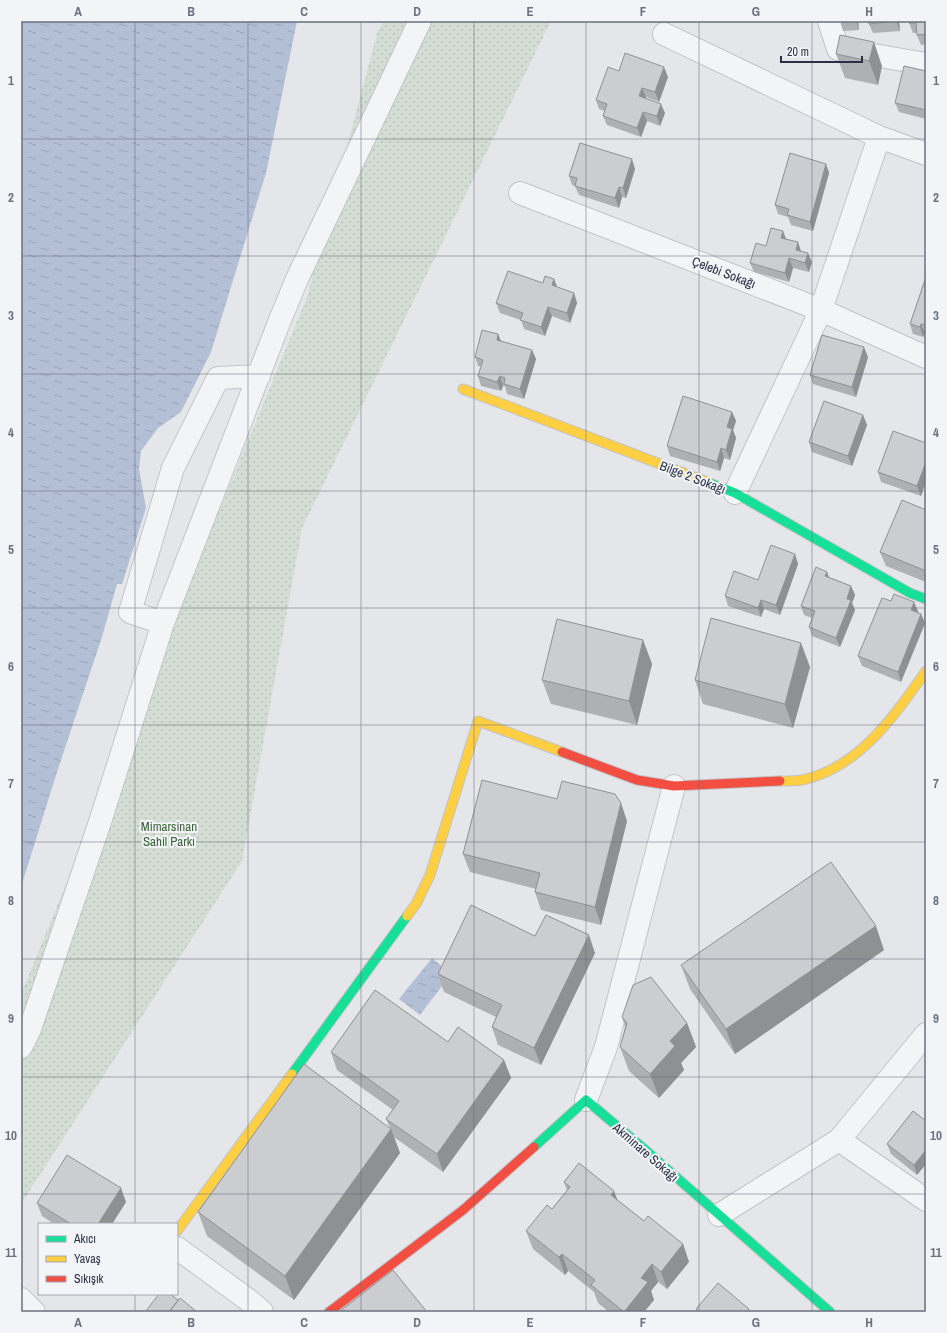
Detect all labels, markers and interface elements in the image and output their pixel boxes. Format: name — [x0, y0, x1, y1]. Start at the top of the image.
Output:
text: A — [74, 3, 82, 20]
text: B — [187, 3, 195, 20]
text: C — [300, 3, 308, 20]
text: D — [413, 3, 421, 20]
text: E — [526, 3, 534, 20]
text: F — [640, 3, 647, 20]
text: G — [752, 3, 760, 20]
text: H — [865, 3, 873, 20]
scale bar — [781, 38, 862, 64]
text: 20 m — [787, 44, 809, 60]
text: 1 — [8, 72, 14, 89]
text: 1 — [933, 72, 939, 89]
text: 2 — [8, 189, 14, 206]
text: 2 — [933, 189, 939, 206]
street label: Çelebi Sokağı — [690, 253, 758, 292]
text: 3 — [8, 307, 14, 324]
text: 3 — [933, 307, 939, 324]
text: 4 — [8, 424, 14, 441]
text: 4 — [933, 424, 939, 441]
street label: Bilge 2 Sokağı — [657, 457, 728, 498]
text: 5 — [8, 541, 14, 558]
text: 5 — [933, 541, 939, 558]
text: 6 — [8, 658, 14, 675]
text: 6 — [933, 658, 939, 675]
text: 7 — [8, 775, 14, 792]
text: 7 — [933, 775, 939, 792]
park label: Mimarsinan Sahil Parkı — [141, 818, 197, 850]
text: 8 — [8, 892, 14, 909]
text: 8 — [933, 892, 939, 909]
text: 9 — [8, 1010, 14, 1027]
text: 9 — [933, 1010, 939, 1027]
street label: Akminare Sokağı — [608, 1118, 682, 1186]
text: 10 — [5, 1127, 17, 1144]
text: 10 — [930, 1127, 942, 1144]
legend — [38, 1223, 178, 1295]
text: Akıcı — [73, 1231, 96, 1247]
text: 11 — [5, 1244, 17, 1261]
text: 11 — [930, 1244, 942, 1261]
text: Yavaş — [74, 1251, 101, 1267]
text: Sıkışık — [74, 1271, 104, 1287]
text: A — [74, 1314, 82, 1331]
text: B — [187, 1314, 195, 1331]
text: C — [300, 1314, 308, 1331]
text: D — [413, 1314, 421, 1331]
text: E — [526, 1314, 534, 1331]
text: F — [640, 1314, 647, 1331]
text: G — [752, 1314, 760, 1331]
text: H — [865, 1314, 873, 1331]

